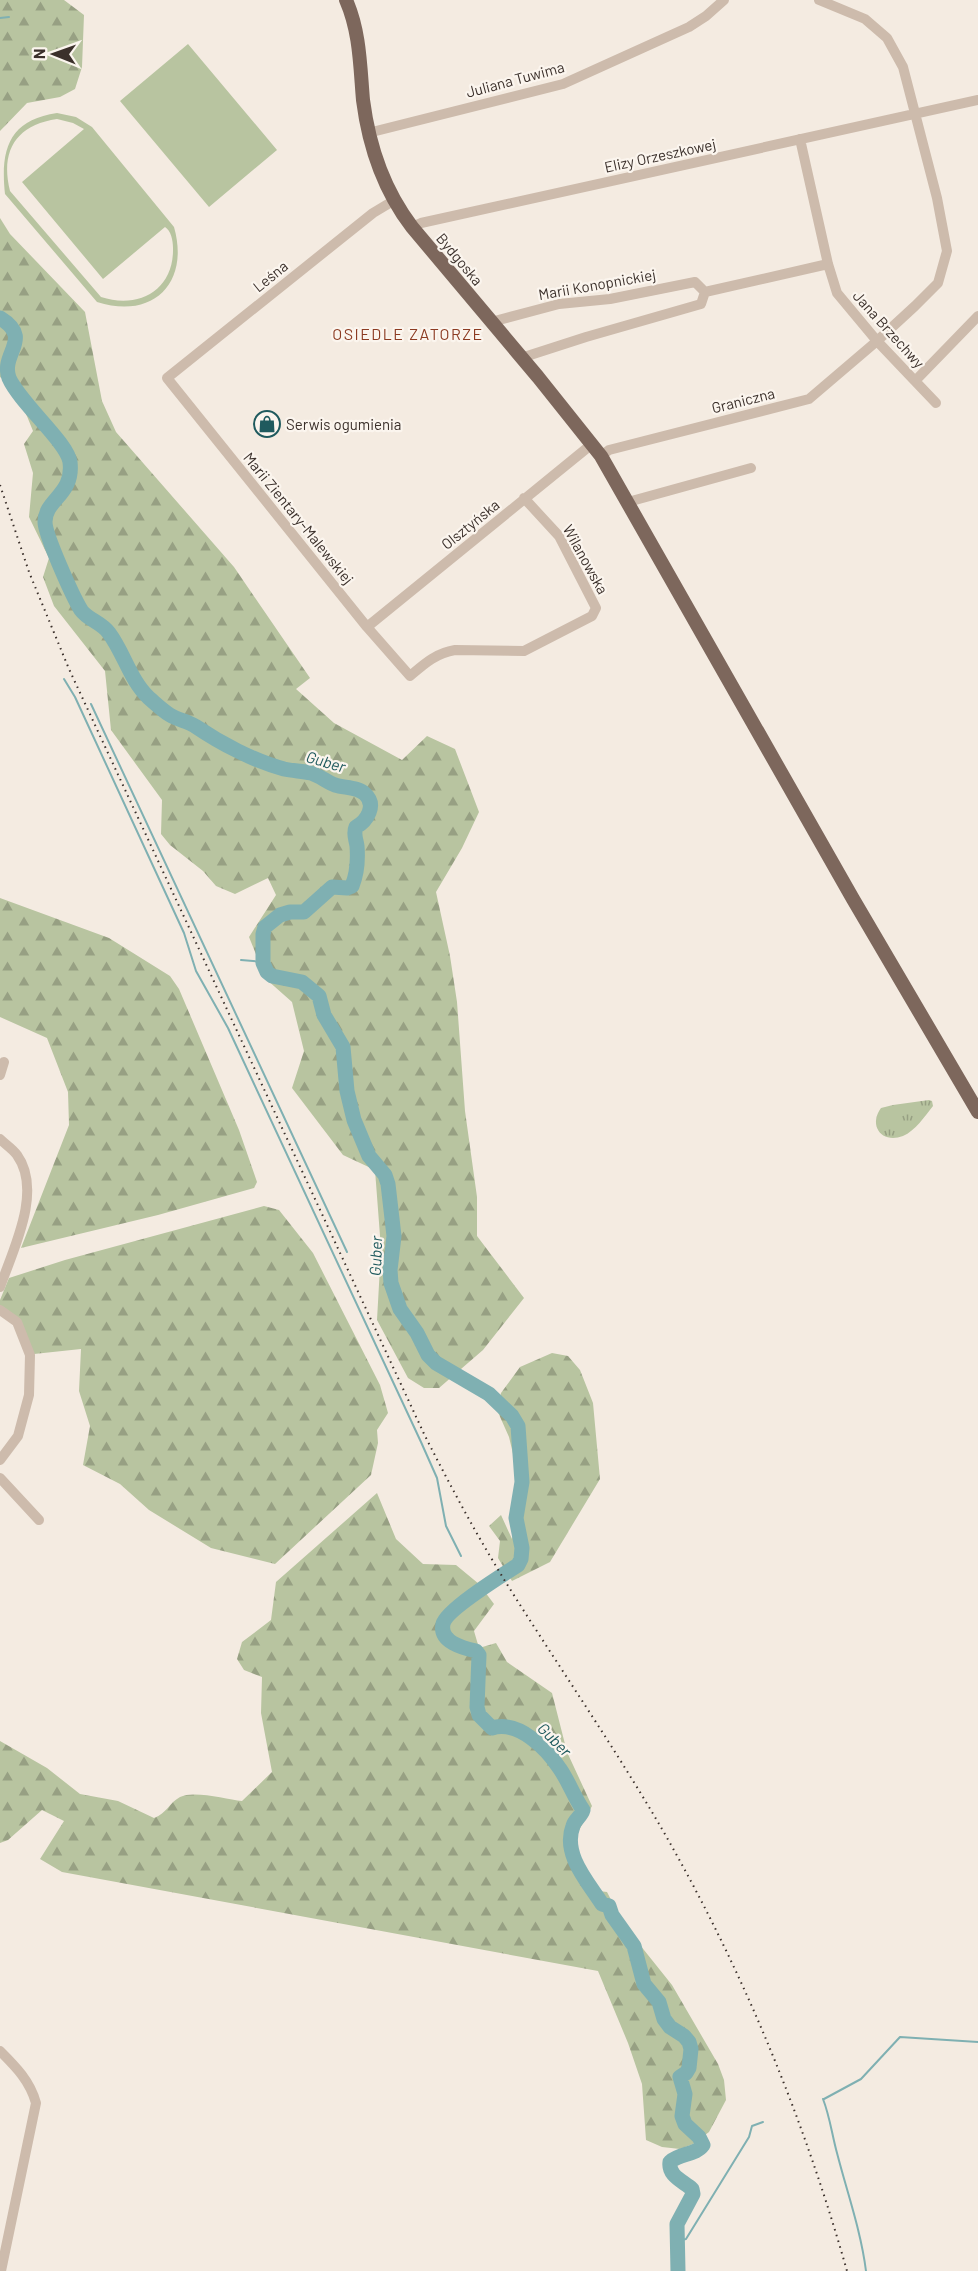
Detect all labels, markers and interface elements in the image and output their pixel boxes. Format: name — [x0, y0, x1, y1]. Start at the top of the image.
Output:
north arrow — [24, 24, 84, 84]
text: N — [29, 48, 48, 59]
street label: Juliana Tuwima — [464, 57, 566, 101]
street label: Elizy Orzeszkowej — [603, 134, 717, 176]
street label: Bydgoska — [433, 229, 487, 289]
street label: Leśna — [249, 257, 291, 295]
street label: Marii Konopnickiej — [537, 265, 657, 303]
street label: Jana Brzechwy — [849, 287, 929, 372]
district label: OSIEDLE ZATORZE — [332, 324, 484, 343]
street label: Graniczna — [710, 383, 776, 417]
shop icon: Serwis ogumienia — [252, 409, 282, 439]
place label: Serwis ogumienia — [286, 415, 402, 433]
street label: Marii Zientary-Malewskiej — [240, 448, 358, 588]
street label: Olsztyńska — [437, 495, 503, 553]
street label: Wilanowska — [560, 521, 612, 597]
water label: Guber — [304, 746, 349, 776]
water label: Guber — [365, 1234, 385, 1276]
water label: Guber — [534, 1718, 577, 1761]

